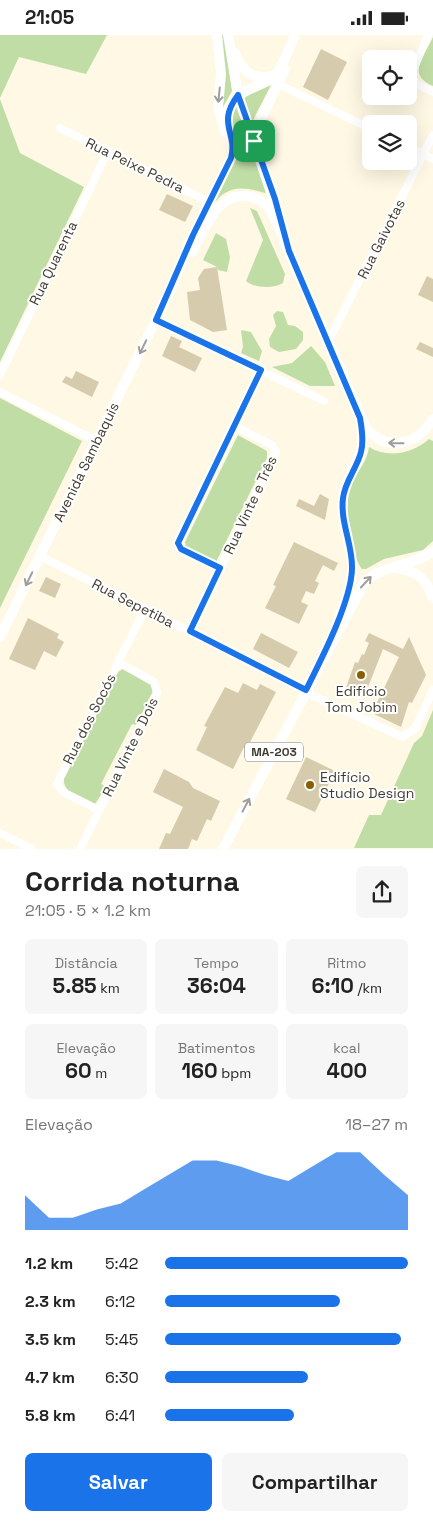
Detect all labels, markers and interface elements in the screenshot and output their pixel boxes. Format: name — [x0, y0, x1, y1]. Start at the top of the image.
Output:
text: 21:05 — [25, 5, 74, 30]
map controls — [362, 50, 417, 170]
button: locate — [362, 50, 417, 105]
one-way arrow — [214, 86, 224, 102]
button: layers — [362, 115, 417, 170]
pin — [233, 120, 275, 162]
icon: arrive — [240, 127, 268, 155]
street label: Rua Peixe Pedra — [83, 133, 187, 197]
street label: Rua Gaivotas — [353, 196, 409, 282]
street label: Rua Quarenta — [25, 218, 81, 308]
one-way arrow — [138, 339, 147, 354]
street label: Avenida Sambaquis — [49, 399, 123, 525]
one-way arrow — [389, 438, 405, 448]
street label: Rua Vinte e Três — [219, 453, 281, 557]
one-way arrow — [24, 571, 33, 586]
street label: Rua Sepetiba — [89, 575, 177, 631]
one-way arrow — [360, 576, 372, 589]
marker: Edifício Tom Jobim — [355, 669, 367, 681]
street label: Rua dos Socós — [58, 671, 120, 767]
place label: Edifício Tom Jobim — [325, 682, 397, 716]
street label: Rua Vinte e Dois — [98, 694, 162, 800]
road number: MA-203 — [245, 743, 303, 761]
place label: Edifício Studio Design — [320, 768, 414, 802]
marker: Edifício Studio Design — [304, 779, 316, 791]
one-way arrow — [241, 799, 251, 813]
text: Corrida noturna — [25, 863, 239, 899]
button: share — [356, 866, 408, 918]
text: 21:05 · 5 × 1.2 km — [25, 900, 151, 921]
text: Distância — [55, 954, 118, 972]
text: Tempo — [194, 954, 239, 972]
text: Ritmo — [327, 954, 367, 972]
text: 5.85 — [53, 972, 97, 999]
text: 36:04 — [187, 972, 246, 999]
text: 6:10 — [311, 972, 354, 999]
text: km — [97, 979, 120, 997]
text: /km — [354, 979, 382, 997]
text: Elevação — [56, 1039, 116, 1057]
text: Batimentos — [178, 1039, 255, 1057]
text: kcal — [333, 1039, 360, 1057]
text: 60 — [65, 1057, 92, 1084]
text: 160 — [182, 1057, 218, 1084]
text: 400 — [327, 1057, 367, 1084]
text: m — [92, 1064, 107, 1082]
text: bpm — [218, 1064, 251, 1082]
text: Elevação — [25, 1114, 93, 1135]
text: 18–27 m — [345, 1114, 408, 1135]
text: 1.2 km — [25, 1253, 73, 1274]
text: 5:42 — [105, 1253, 138, 1274]
text: 2.3 km — [25, 1291, 76, 1312]
text: 6:12 — [105, 1291, 135, 1312]
text: 3.5 km — [25, 1329, 76, 1350]
text: 5:45 — [105, 1329, 138, 1350]
text: 4.7 km — [25, 1367, 75, 1388]
text: 6:30 — [105, 1367, 139, 1388]
text: 5.8 km — [25, 1405, 76, 1426]
text: 6:41 — [105, 1405, 135, 1426]
button: Salvar — [25, 1453, 212, 1511]
button: Compartilhar — [222, 1453, 408, 1511]

